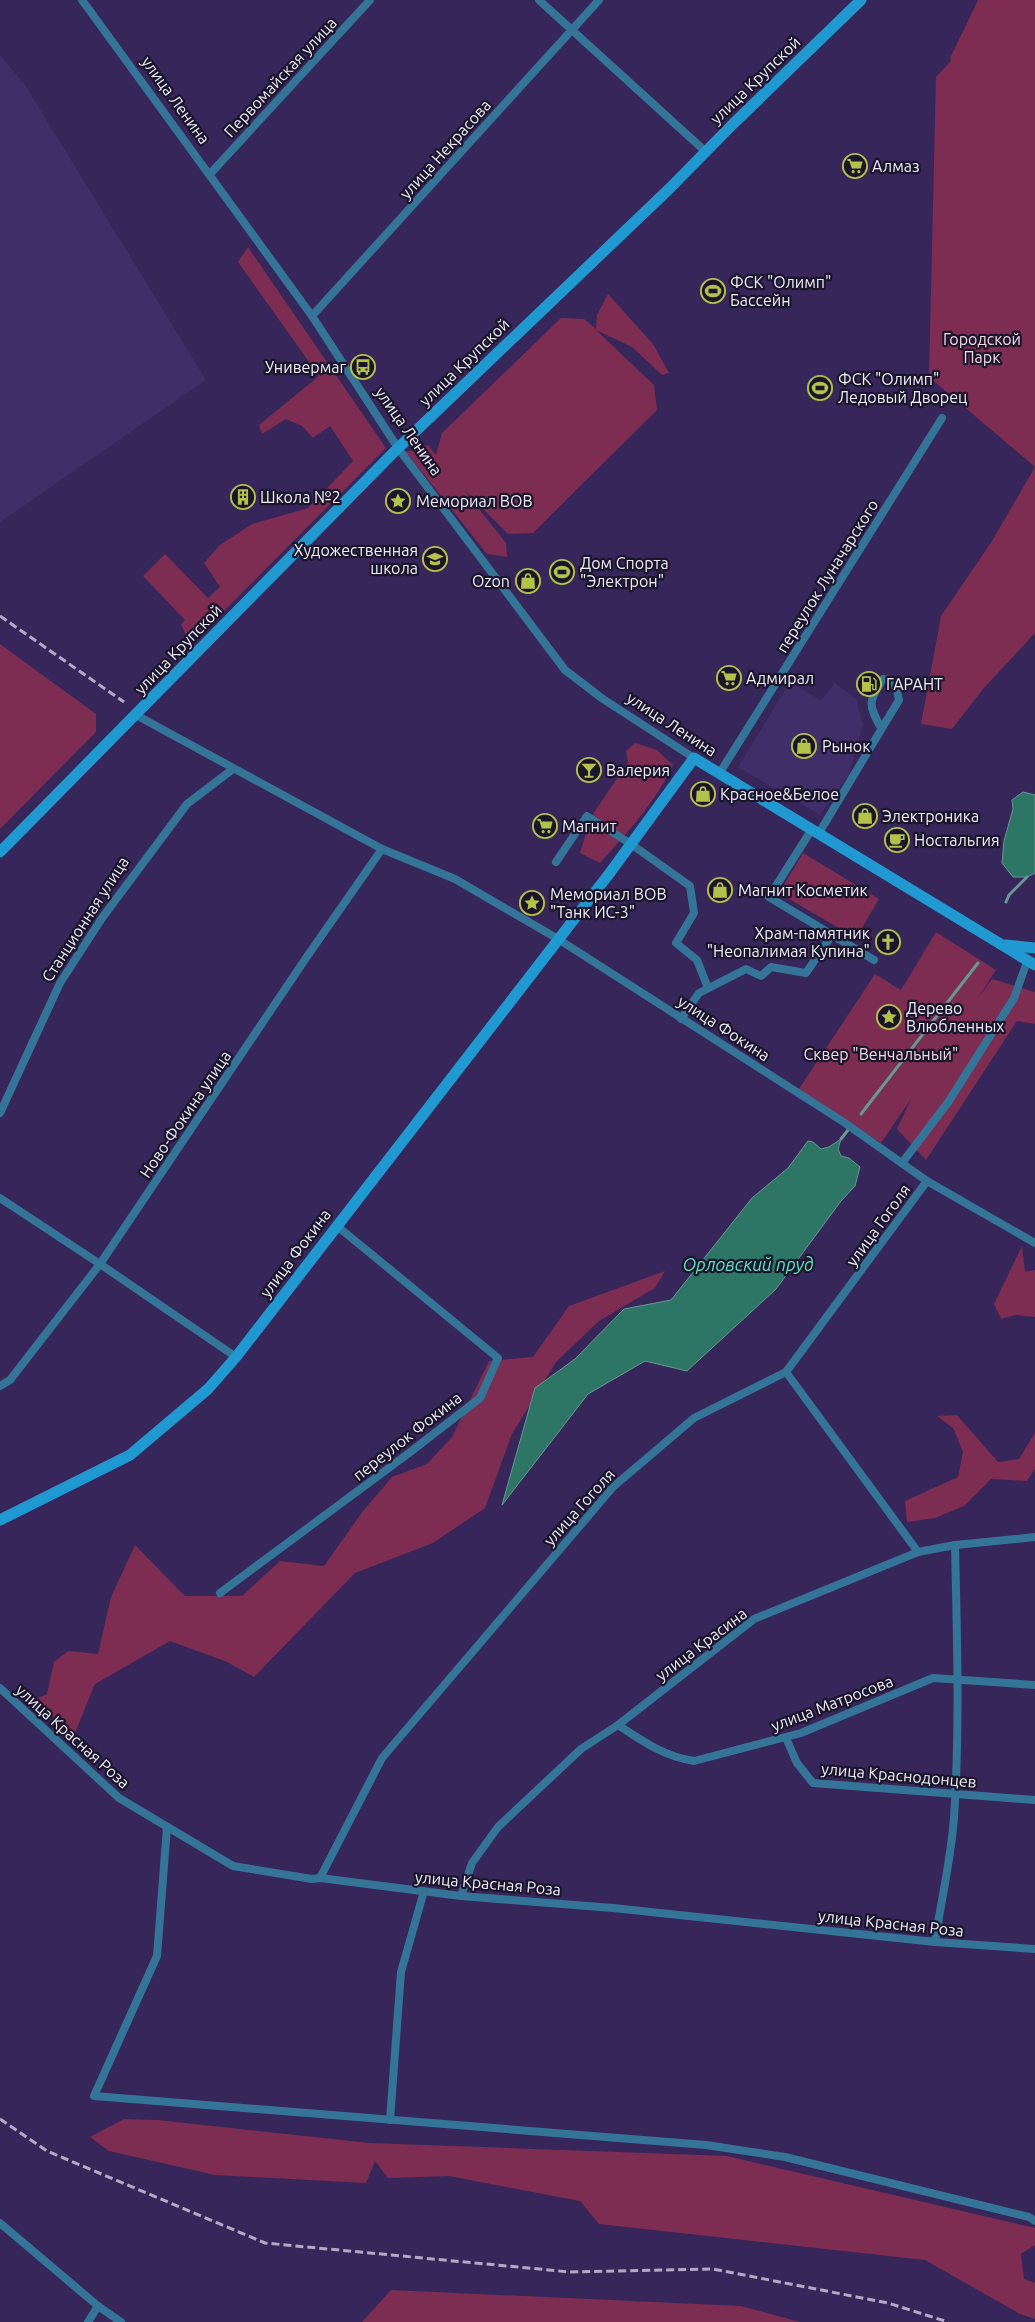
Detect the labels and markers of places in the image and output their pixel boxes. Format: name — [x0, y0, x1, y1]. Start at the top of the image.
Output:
supermarket icon: Алмаз — [842, 153, 868, 179]
place label: Алмаз — [872, 157, 920, 175]
place label: ФСК "Олимп" Бассейн — [730, 273, 831, 309]
sports icon: ФСК "Олимп" Бассейн — [700, 278, 726, 304]
bus stop icon: Универмаг — [350, 354, 376, 380]
place label: Универмаг — [265, 358, 347, 376]
place label: ФСК "Олимп" Ледовый Дворец — [838, 370, 967, 406]
sports icon: ФСК "Олимп" Ледовый Дворец — [807, 375, 833, 401]
building icon: Школа №2 — [230, 484, 256, 510]
place label: Школа №2 — [260, 488, 341, 506]
place icon: Мемориал ВОВ — [385, 488, 411, 514]
place label: Мемориал ВОВ — [416, 492, 533, 510]
place label: Художественная школа — [294, 541, 418, 577]
school or university icon: Художественная школа — [422, 546, 448, 572]
place label: Дом Спорта "Электрон" — [580, 554, 669, 590]
sports icon: Дом Спорта "Электрон" — [549, 559, 575, 585]
shop icon: Ozon — [515, 568, 541, 594]
place label: Ozon — [472, 572, 510, 590]
supermarket icon: Адмирал — [716, 665, 742, 691]
place label: Адмирал — [746, 669, 814, 687]
fuel station icon: ГАРАНТ — [856, 671, 882, 697]
place label: ГАРАНТ — [886, 675, 943, 693]
shop icon: Рынок — [791, 733, 817, 759]
place label: Рынок — [822, 737, 870, 755]
bar icon: Валерия — [576, 757, 602, 783]
place label: Валерия — [606, 761, 670, 779]
shop icon: Красное&Белое — [690, 781, 716, 807]
place label: Красное&Белое — [720, 785, 839, 803]
shop icon: Электроника — [852, 803, 878, 829]
place label: Электроника — [882, 807, 979, 825]
supermarket icon: Магнит — [532, 813, 558, 839]
place label: Магнит — [562, 817, 617, 835]
cafe icon: Ностальгия — [884, 827, 910, 853]
place label: Ностальгия — [914, 831, 1000, 849]
shop icon: Магнит Косметик — [707, 877, 733, 903]
place label: Магнит Косметик — [738, 881, 868, 899]
place label: Мемориал ВОВ "Танк ИС-3" — [550, 885, 667, 921]
place icon: Мемориал ВОВ "Танк ИС-3" — [519, 890, 545, 916]
place label: Храм-памятник "Неопалимая Купина" — [707, 924, 870, 960]
church icon: Храм-памятник "Неопалимая Купина" — [875, 929, 901, 955]
place label: Дерево Влюбленных — [906, 999, 1004, 1035]
place icon: Дерево Влюбленных — [876, 1004, 902, 1030]

